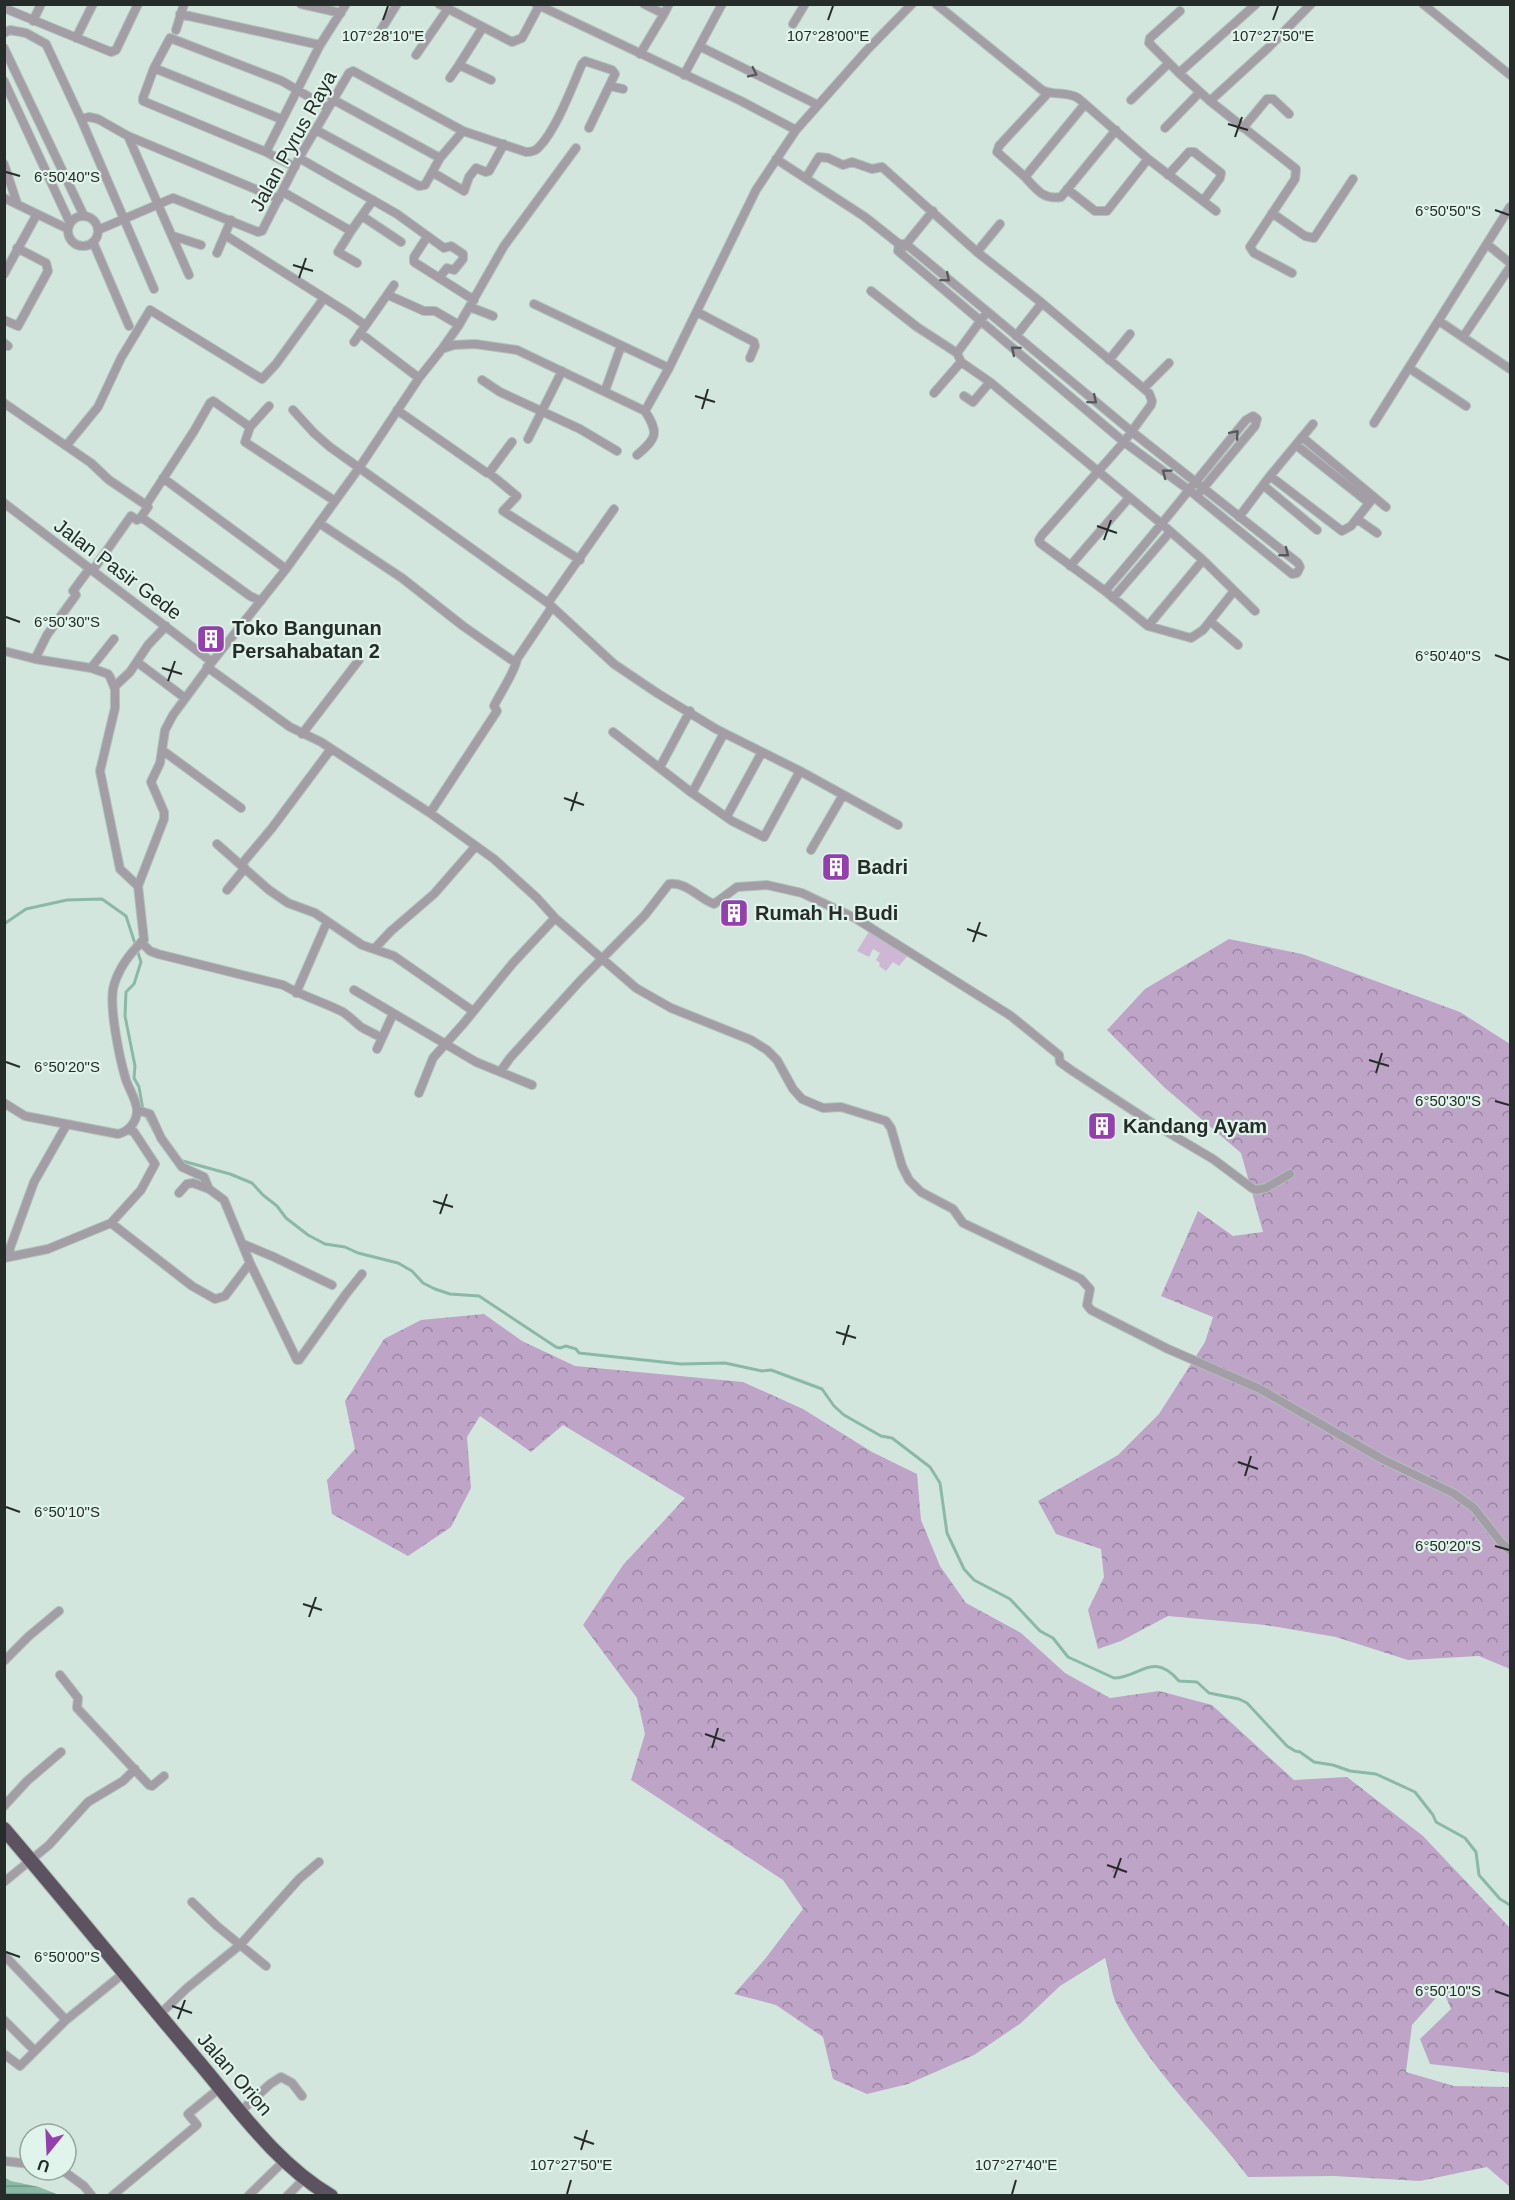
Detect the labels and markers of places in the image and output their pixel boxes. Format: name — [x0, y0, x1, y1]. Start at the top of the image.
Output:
place label: Toko Bangunan Persahabatan 2 — [232, 617, 382, 662]
building icon: Toko Bangunan Persahabatan 2 — [195, 623, 227, 655]
building icon: Badri — [820, 851, 852, 883]
place label: Badri — [857, 856, 908, 878]
building icon: Rumah H. Budi — [718, 897, 750, 929]
place label: Rumah H. Budi — [755, 902, 898, 924]
building icon: Kandang Ayam — [1086, 1110, 1118, 1142]
place label: Kandang Ayam — [1123, 1115, 1267, 1137]

